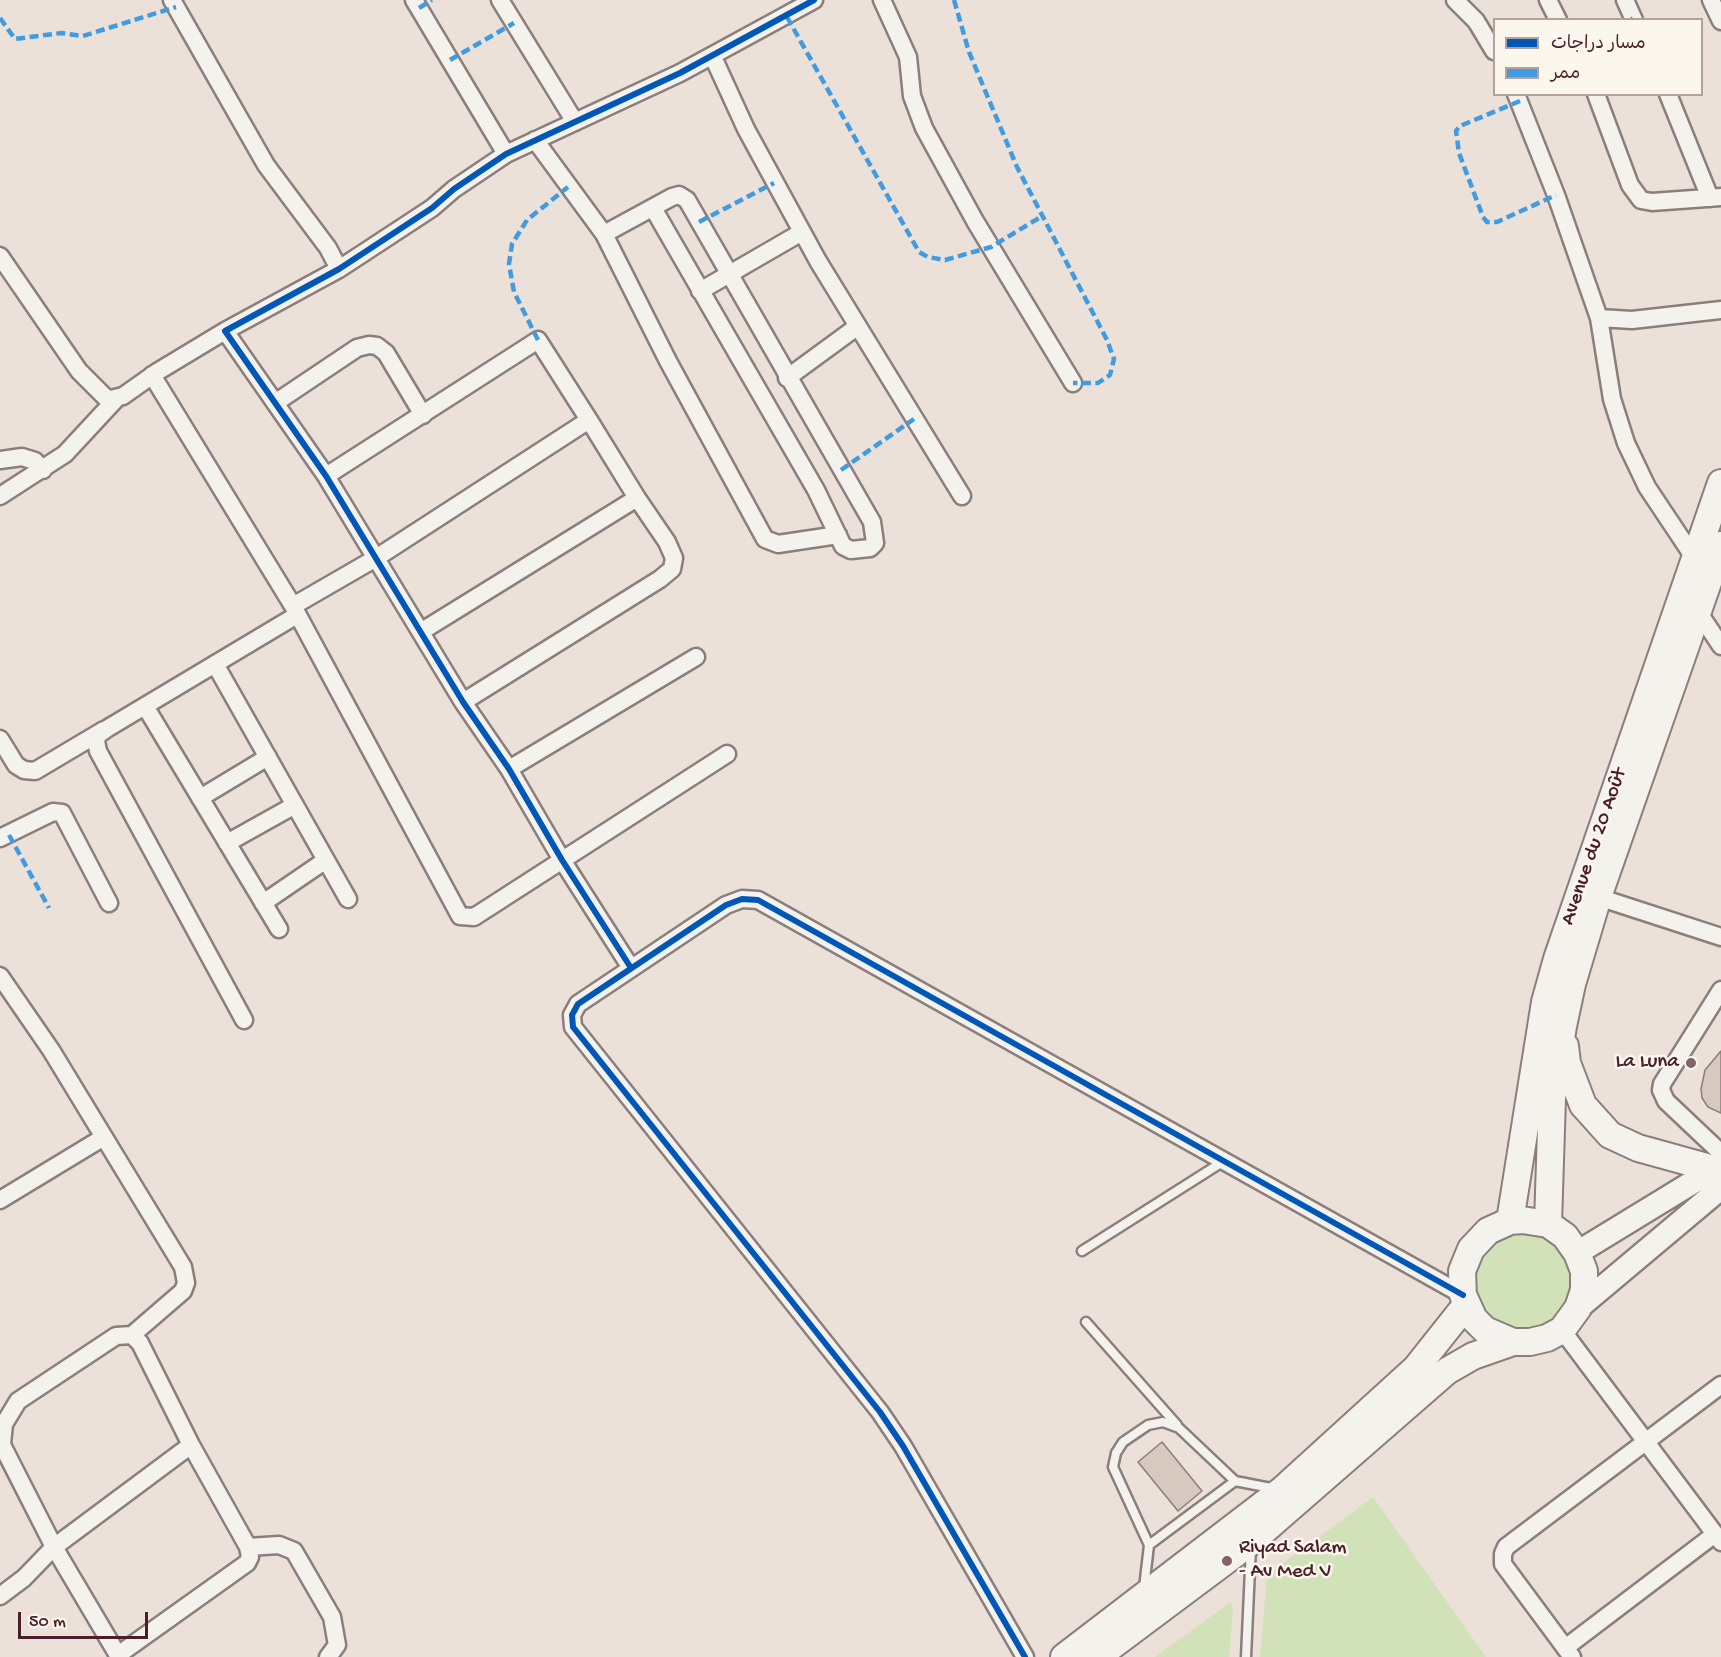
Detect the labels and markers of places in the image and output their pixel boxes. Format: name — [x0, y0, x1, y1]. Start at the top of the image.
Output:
place label: La Luna — [1615, 1050, 1679, 1076]
marker: La Luna — [1684, 1056, 1698, 1070]
place label: Riyad Salam - Av Med V — [1239, 1536, 1346, 1586]
marker: Riyad Salam - Av Med V — [1220, 1554, 1234, 1568]

